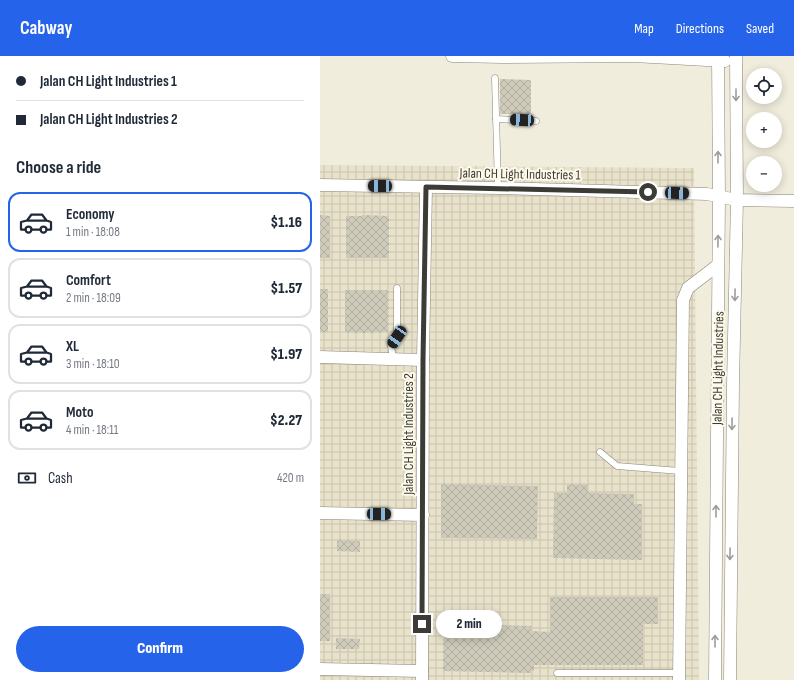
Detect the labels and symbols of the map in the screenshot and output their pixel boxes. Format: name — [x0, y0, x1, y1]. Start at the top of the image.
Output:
one-way arrow — [732, 88, 740, 101]
car — [510, 113, 534, 127]
one-way arrow — [715, 151, 722, 164]
street label: Jalan CH Light Industries 1 — [458, 164, 581, 184]
car — [368, 180, 392, 192]
route start — [639, 183, 657, 201]
car — [665, 187, 689, 199]
one-way arrow — [714, 235, 722, 248]
one-way arrow — [731, 288, 738, 301]
street label: Jalan CH Light Industries — [708, 311, 727, 426]
car — [385, 324, 409, 350]
street label: Jalan CH Light Industries 2 — [400, 373, 417, 496]
one-way arrow — [728, 417, 736, 430]
one-way arrow — [712, 505, 720, 518]
car — [367, 508, 391, 520]
one-way arrow — [726, 547, 734, 560]
callout: 2 min — [436, 610, 502, 638]
route end — [413, 615, 431, 633]
one-way arrow — [711, 635, 719, 648]

